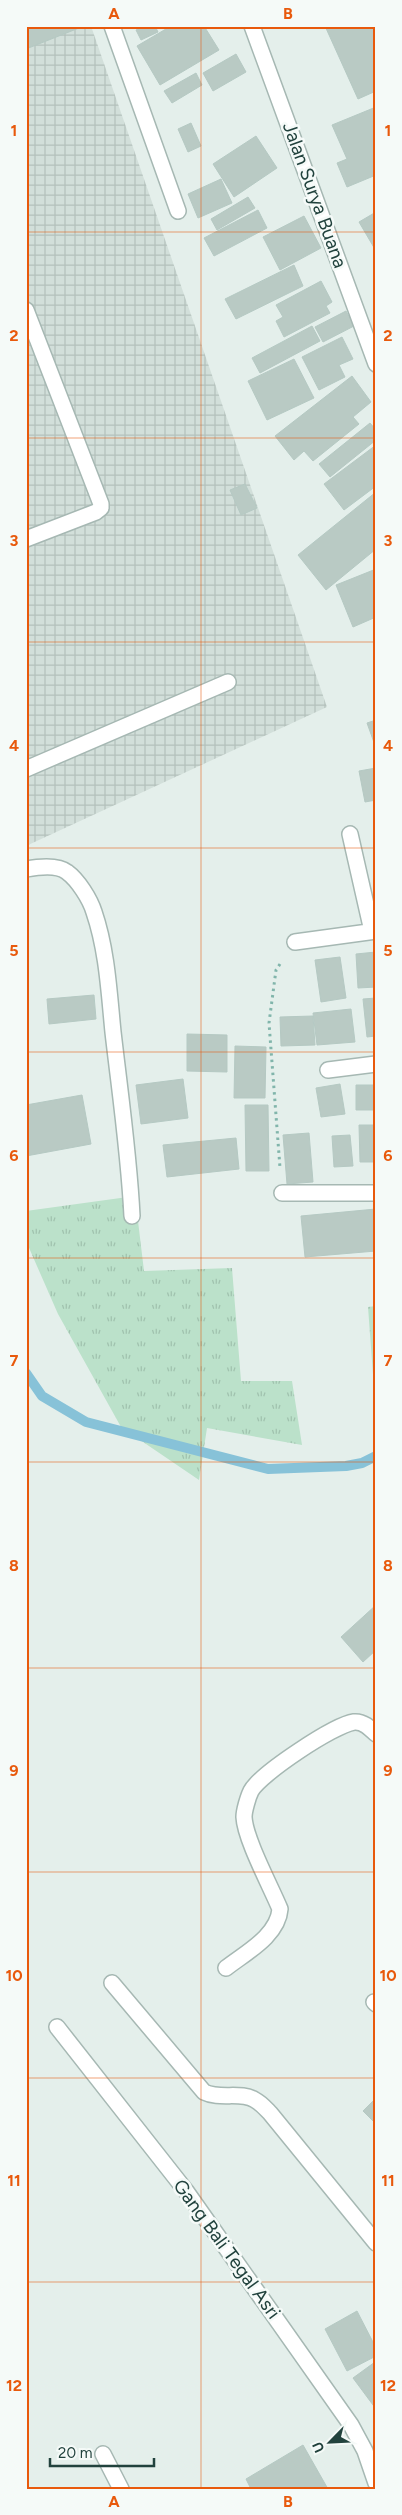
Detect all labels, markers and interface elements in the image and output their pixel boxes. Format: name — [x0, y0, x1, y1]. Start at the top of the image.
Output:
text: A — [108, 4, 120, 23]
text: B — [283, 4, 293, 23]
street label: Jalan Surya Buana — [278, 119, 352, 271]
text: 1 — [11, 121, 17, 140]
text: 1 — [385, 121, 391, 140]
text: 2 — [9, 326, 19, 345]
text: 2 — [383, 326, 393, 345]
text: 3 — [10, 531, 19, 550]
text: 3 — [384, 531, 393, 550]
text: 4 — [9, 736, 19, 755]
text: 4 — [383, 736, 393, 755]
text: 5 — [9, 941, 19, 960]
text: 5 — [383, 941, 393, 960]
text: 6 — [9, 1146, 19, 1165]
text: 6 — [383, 1146, 393, 1165]
text: 7 — [10, 1351, 19, 1370]
text: 7 — [384, 1351, 393, 1370]
text: 8 — [9, 1556, 19, 1575]
text: 8 — [383, 1556, 393, 1575]
text: 9 — [9, 1761, 19, 1780]
text: 9 — [383, 1761, 393, 1780]
text: 10 — [5, 1966, 23, 1985]
text: 10 — [379, 1966, 397, 1985]
text: 11 — [7, 2171, 21, 2190]
text: 11 — [381, 2171, 395, 2190]
street label: Gang Bali Tegal Asri — [169, 2175, 285, 2323]
text: 12 — [6, 2376, 22, 2395]
text: 12 — [380, 2376, 396, 2395]
north arrow — [304, 2418, 354, 2468]
scale bar — [50, 2435, 154, 2467]
text: U — [309, 2439, 328, 2455]
text: 20 m — [58, 2444, 92, 2462]
text: A — [108, 2492, 120, 2511]
text: B — [283, 2492, 293, 2511]

